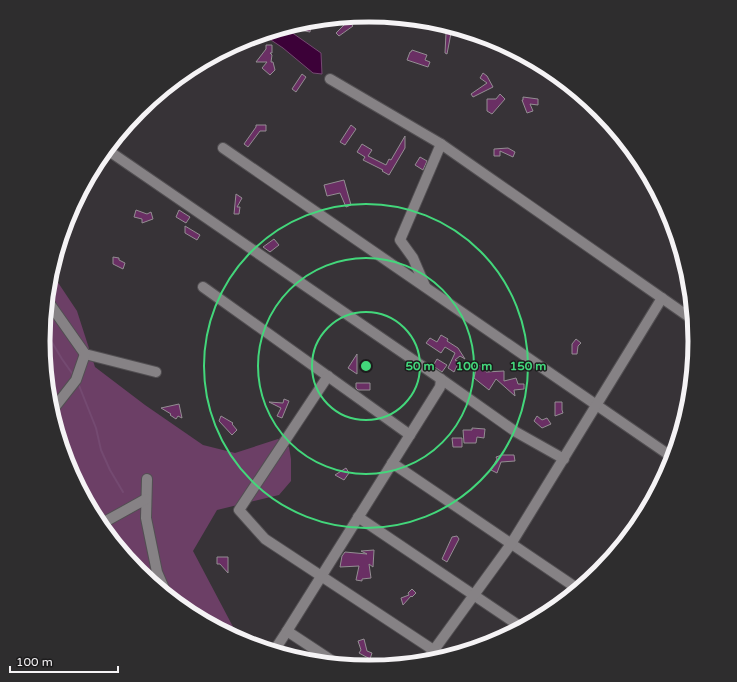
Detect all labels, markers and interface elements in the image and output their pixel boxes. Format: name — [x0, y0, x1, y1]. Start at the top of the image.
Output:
centre of rings — [359, 359, 373, 373]
text: 50 m — [405, 359, 435, 373]
text: 100 m — [456, 359, 492, 373]
text: 150 m — [510, 359, 546, 373]
scale bar — [10, 648, 118, 674]
text: 100 m — [16, 655, 53, 669]

